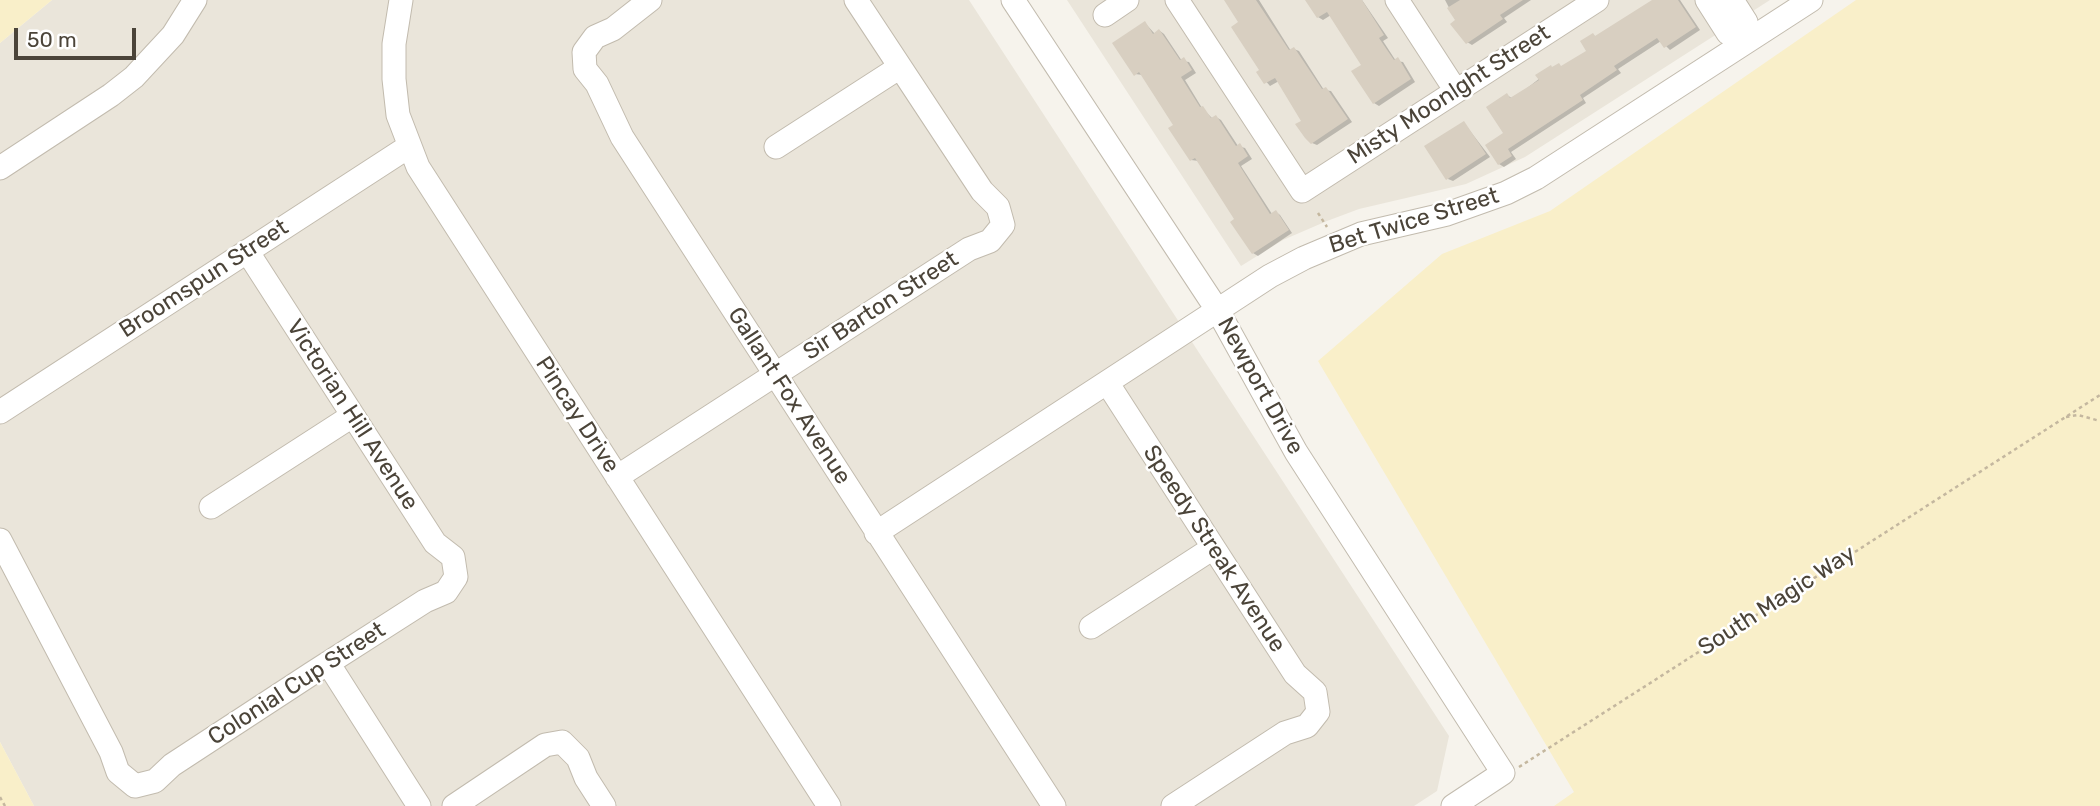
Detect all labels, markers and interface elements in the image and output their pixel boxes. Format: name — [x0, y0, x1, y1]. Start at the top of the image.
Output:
scale bar — [18, 14, 140, 58]
street label: Misty Moonlght Street — [1343, 19, 1555, 171]
text: 50 m — [27, 27, 77, 52]
street label: Bet Twice Street — [1326, 182, 1502, 260]
street label: Broomspun Street — [114, 214, 294, 344]
street label: Sir Barton Street — [798, 246, 964, 366]
street label: Gallant Fox Avenue — [722, 302, 856, 490]
street label: Newport Drive — [1211, 313, 1309, 459]
street label: Victorian Hill Avenue — [280, 315, 424, 515]
street label: Pincay Drive — [529, 352, 625, 478]
street label: Speedy Streak Avenue — [1137, 440, 1291, 658]
street label: South Magic Way — [1693, 540, 1861, 662]
street label: Colonial Cup Street — [203, 616, 391, 752]

